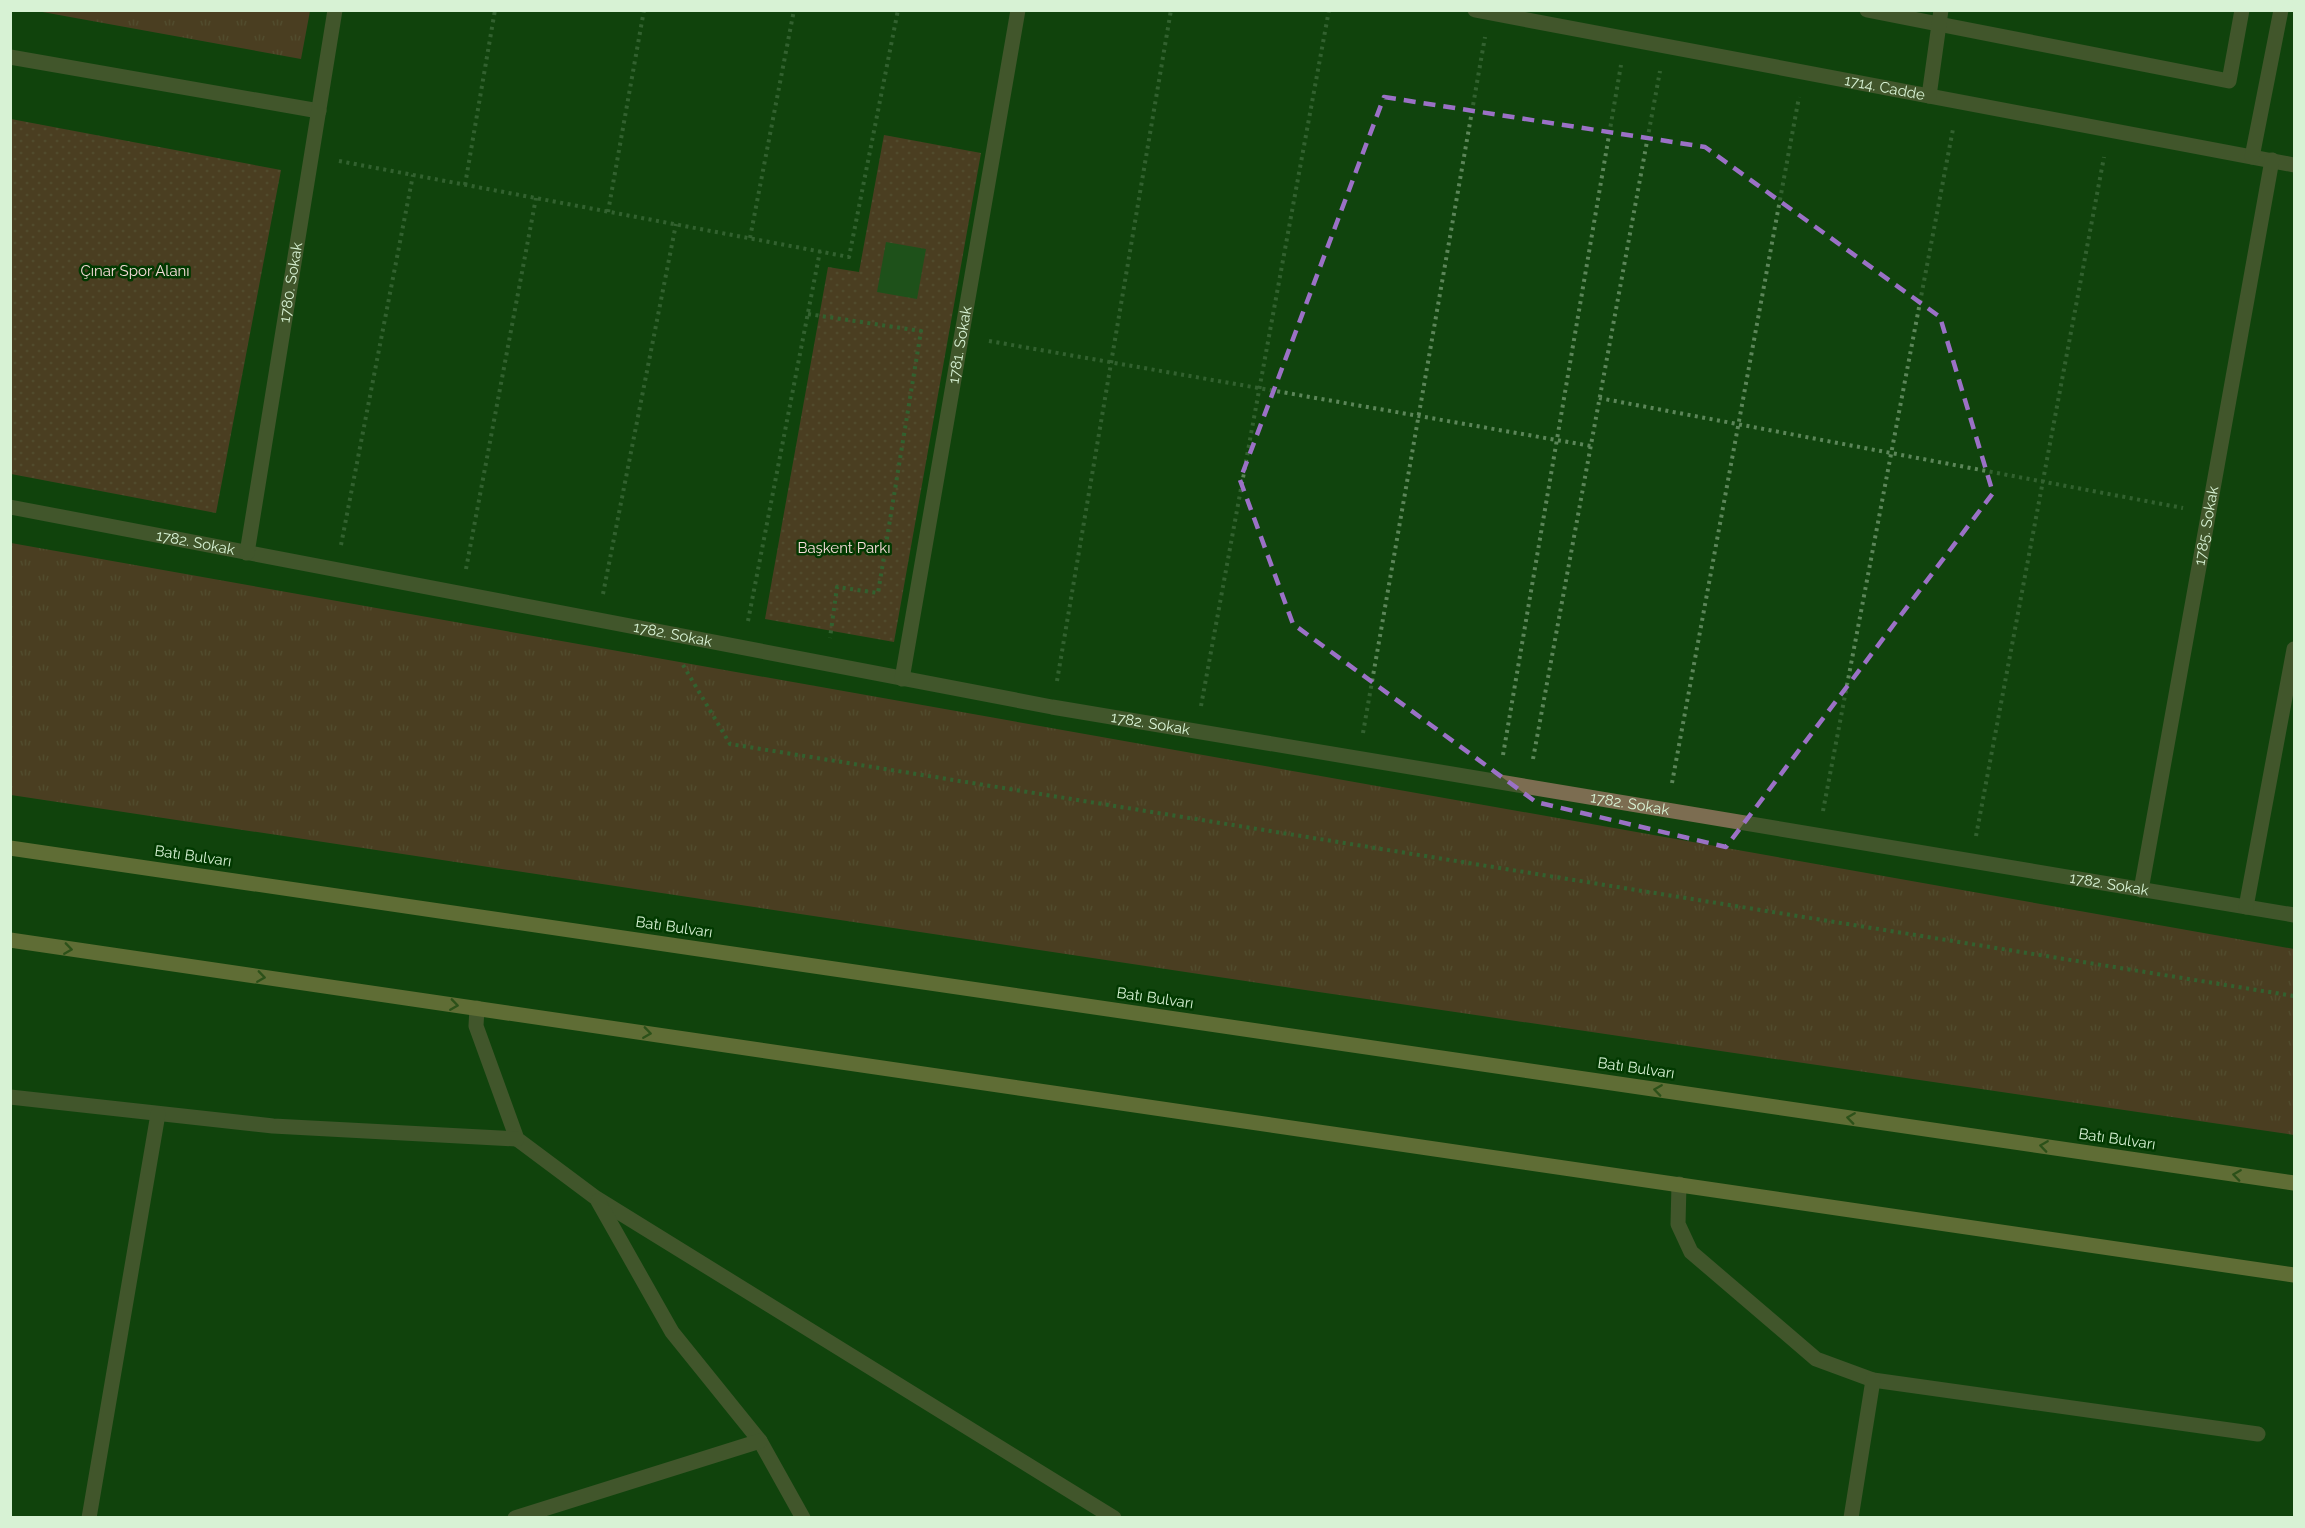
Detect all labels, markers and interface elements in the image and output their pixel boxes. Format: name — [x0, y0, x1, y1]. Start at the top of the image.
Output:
street label: 1714. Cadde — [1843, 71, 1927, 104]
street label: 1780. Sokak — [275, 241, 306, 324]
park label: Çınar Spor Alanı — [80, 262, 190, 280]
street label: 1781. Sokak — [944, 305, 975, 385]
street label: 1785. Sokak — [2190, 485, 2222, 567]
street label: 1782. Sokak — [155, 526, 237, 559]
park label: Başkent Parkı — [797, 539, 891, 557]
street label: 1782. Sokak — [632, 618, 714, 651]
street label: 1782. Sokak — [1110, 708, 1192, 739]
street label: 1782. Sokak — [1589, 788, 1671, 819]
street label: Batı Bulvarı — [153, 842, 233, 870]
street label: 1782. Sokak — [2068, 869, 2150, 900]
street label: Batı Bulvarı — [634, 913, 714, 941]
one-way arrow — [64, 942, 73, 954]
one-way arrow — [257, 970, 266, 982]
street label: Batı Bulvarı — [1115, 984, 1195, 1012]
one-way arrow — [450, 998, 459, 1010]
one-way arrow — [643, 1027, 652, 1039]
street label: Batı Bulvarı — [1596, 1054, 1676, 1082]
one-way arrow — [1653, 1084, 1662, 1096]
one-way arrow — [1846, 1112, 1855, 1124]
street label: Batı Bulvarı — [2077, 1125, 2157, 1153]
one-way arrow — [2039, 1141, 2048, 1153]
one-way arrow — [2232, 1169, 2241, 1181]

